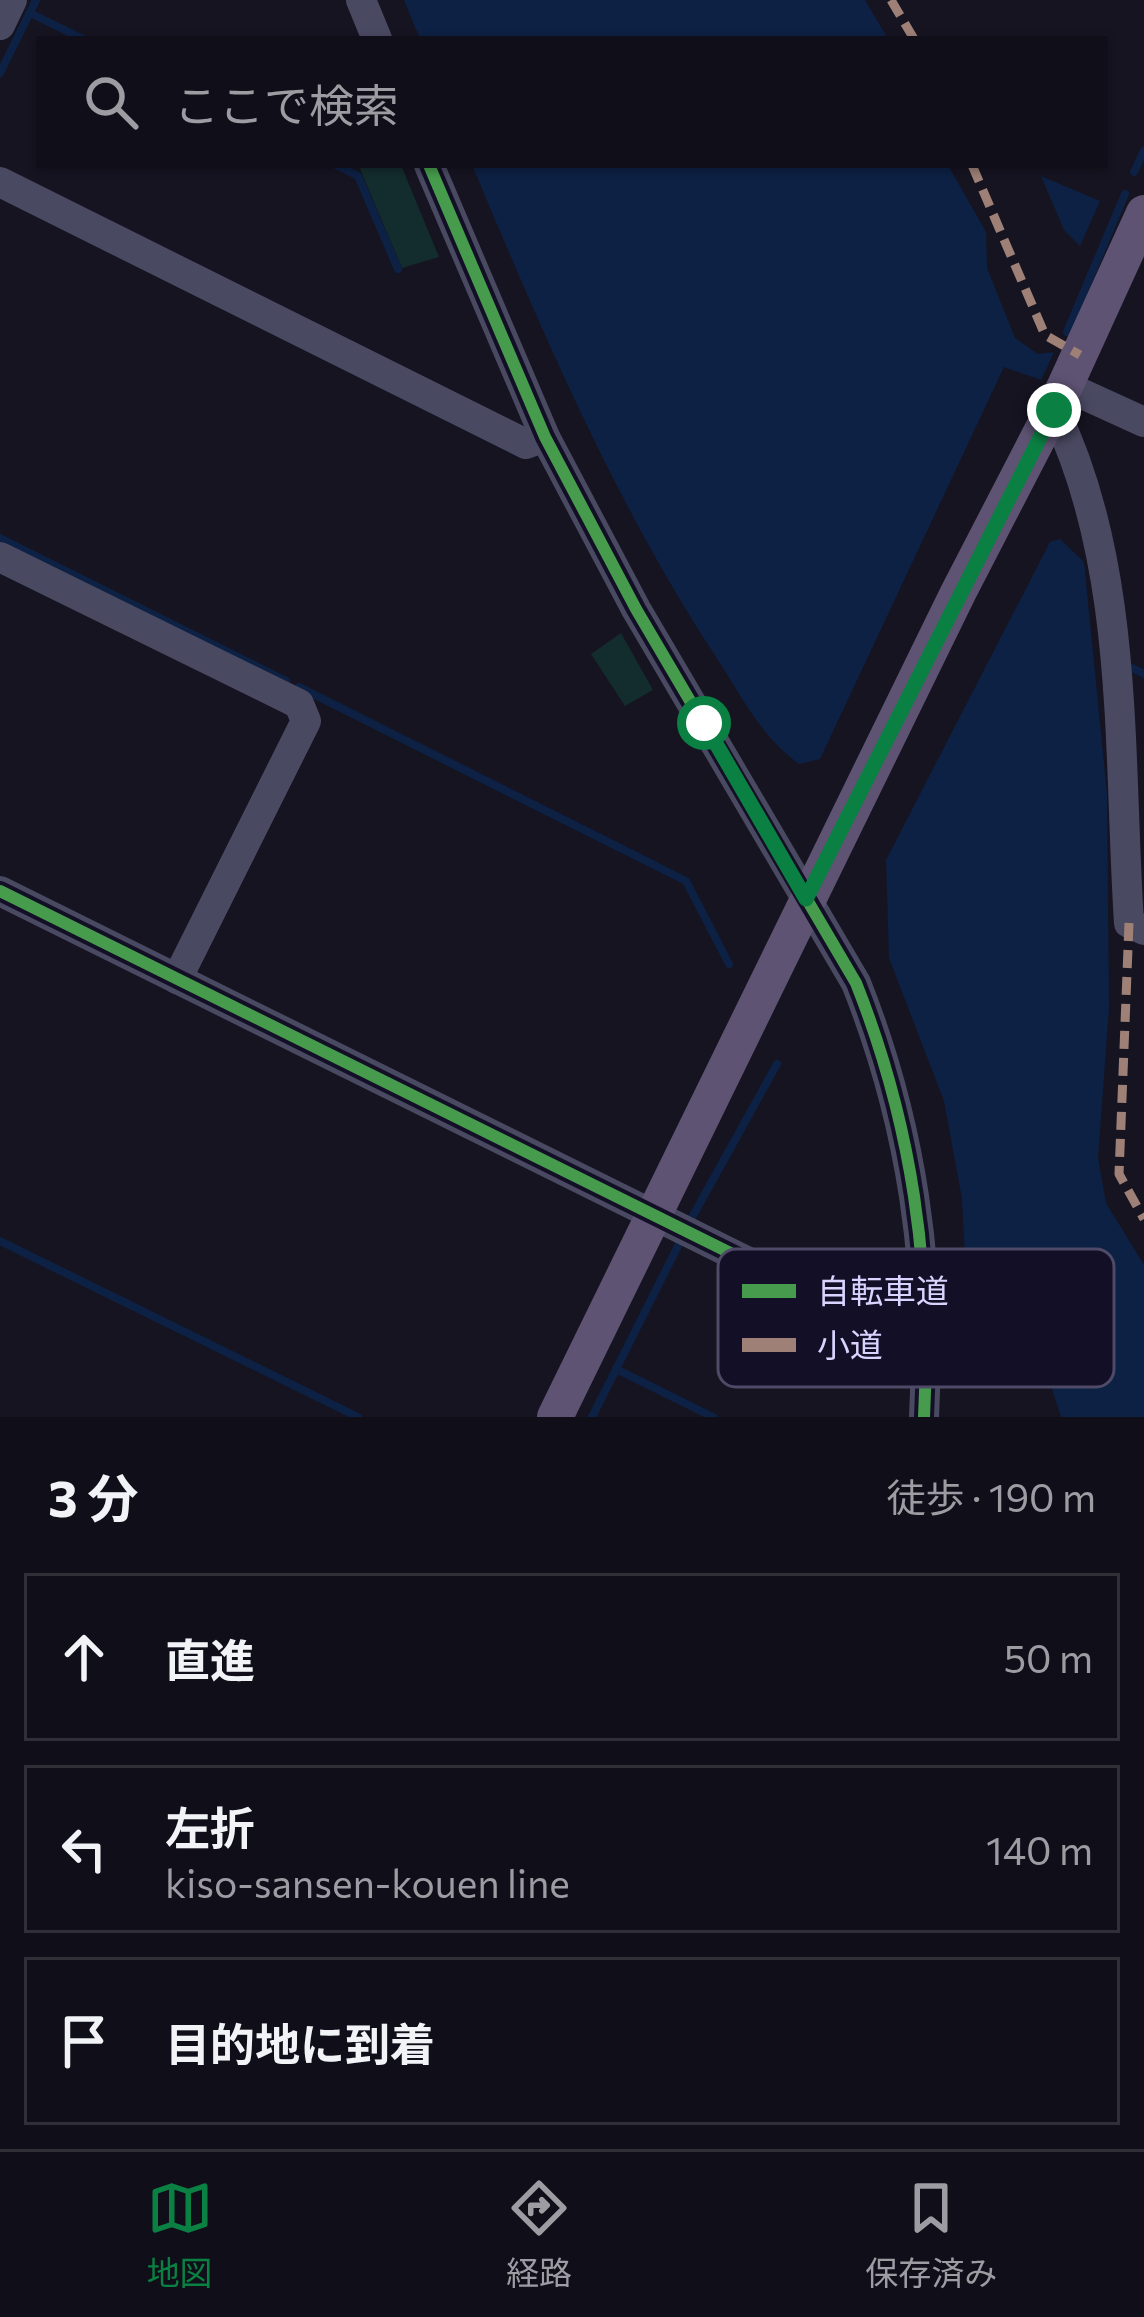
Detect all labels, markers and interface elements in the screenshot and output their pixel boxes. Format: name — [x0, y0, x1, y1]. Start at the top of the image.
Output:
search box — [36, 36, 1108, 168]
icon: search — [78, 69, 144, 135]
text: ここで検索 — [174, 76, 399, 131]
route end — [1027, 383, 1081, 437]
route start — [677, 696, 731, 750]
legend — [718, 1249, 1114, 1387]
text: 自転車道 — [817, 1269, 949, 1310]
text: 小道 — [817, 1323, 883, 1364]
text: 3 分 — [48, 1465, 138, 1528]
text: 徒歩 · 190 m — [887, 1472, 1096, 1520]
icon: ahead — [51, 1624, 117, 1690]
text: 直進 — [165, 1631, 255, 1686]
text: 50 m — [1004, 1633, 1093, 1681]
text: 左折 — [165, 1799, 255, 1854]
icon: left — [51, 1816, 117, 1882]
text: 140 m — [986, 1825, 1093, 1873]
text: kiso-sansen-kouen line — [165, 1858, 570, 1906]
icon: arrive — [51, 2008, 117, 2074]
text: 目的地に到着 — [165, 2015, 435, 2070]
tab: 地図 — [147, 2175, 213, 2295]
tab: 経路 — [506, 2175, 572, 2295]
tab: 保存済み — [865, 2175, 997, 2295]

